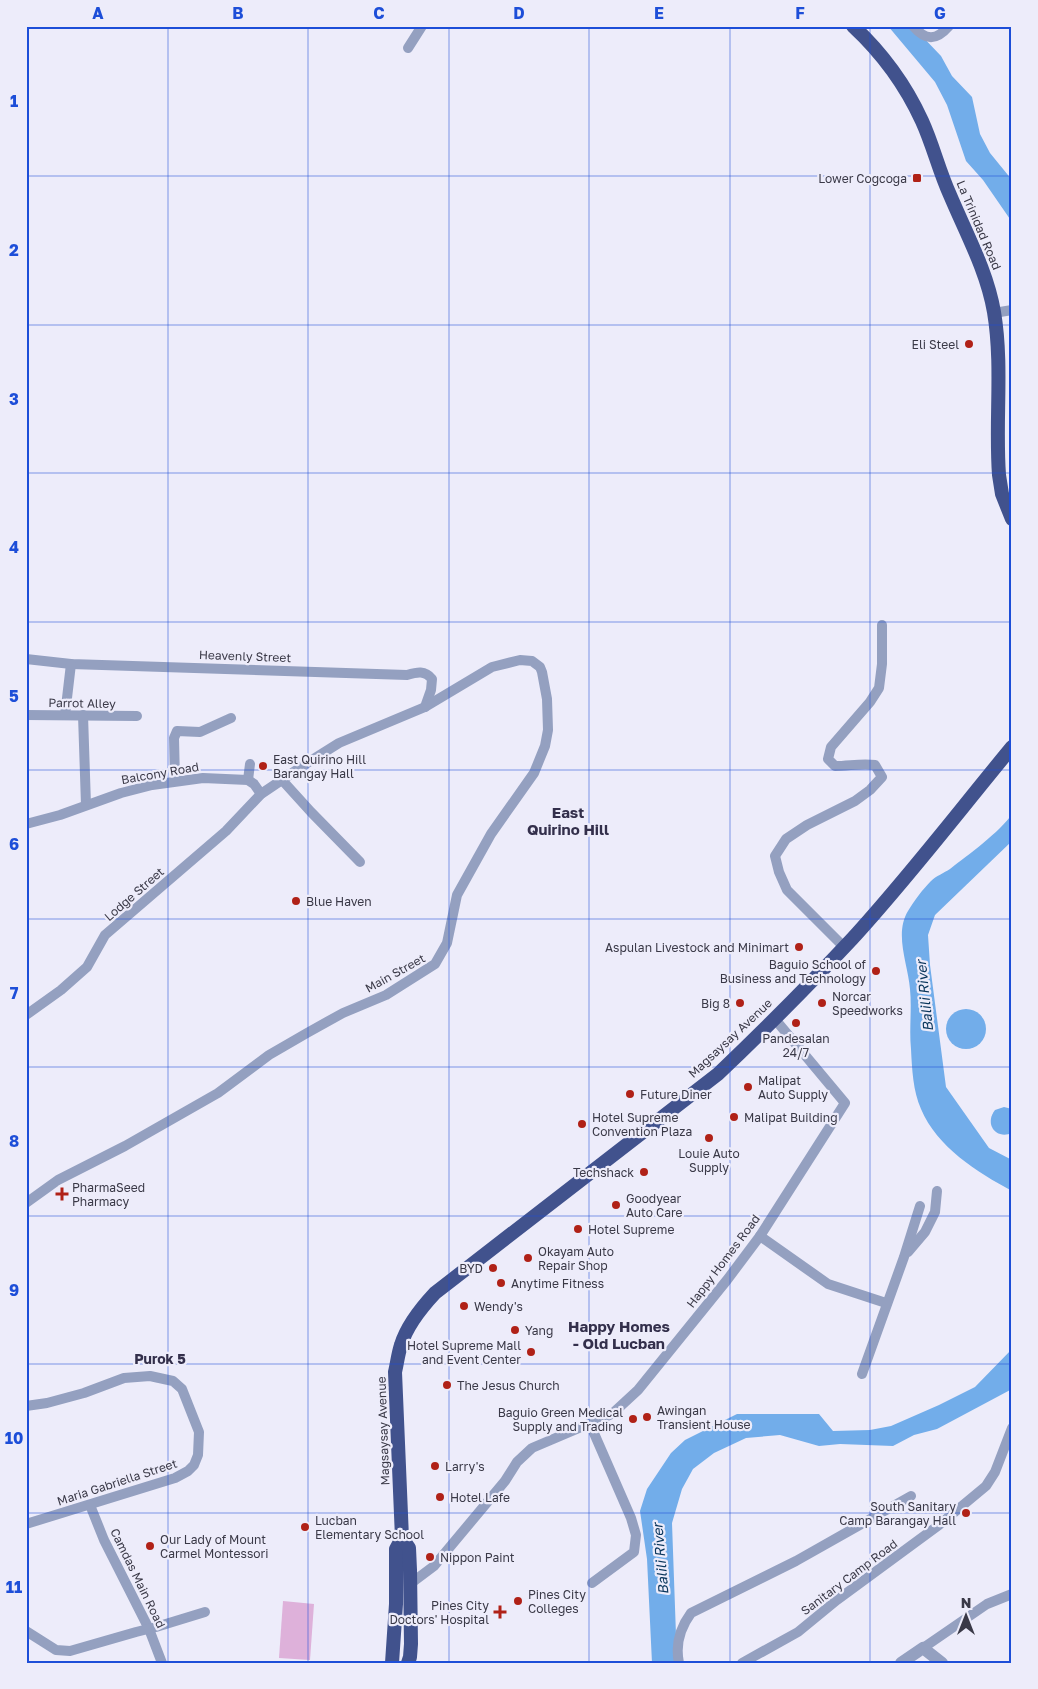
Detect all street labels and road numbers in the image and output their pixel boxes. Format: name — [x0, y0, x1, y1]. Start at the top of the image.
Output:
street label: La Trinidad Road — [953, 178, 1005, 272]
street label: Heavenly Street — [199, 647, 292, 665]
street label: Parrot Alley — [48, 695, 116, 711]
street label: Balcony Road — [120, 759, 200, 787]
street label: Lodge Street — [101, 864, 167, 924]
street label: Main Street — [362, 950, 428, 996]
street label: Magsaysay Avenue — [685, 995, 775, 1081]
street label: Happy Homes Road — [683, 1211, 763, 1311]
street label: Magsaysay Avenue — [374, 1376, 392, 1486]
street label: Maria Gabriella Street — [55, 1455, 179, 1508]
street label: Camdas Main Road — [107, 1526, 169, 1630]
street label: Sanitary Camp Road — [798, 1536, 900, 1618]

